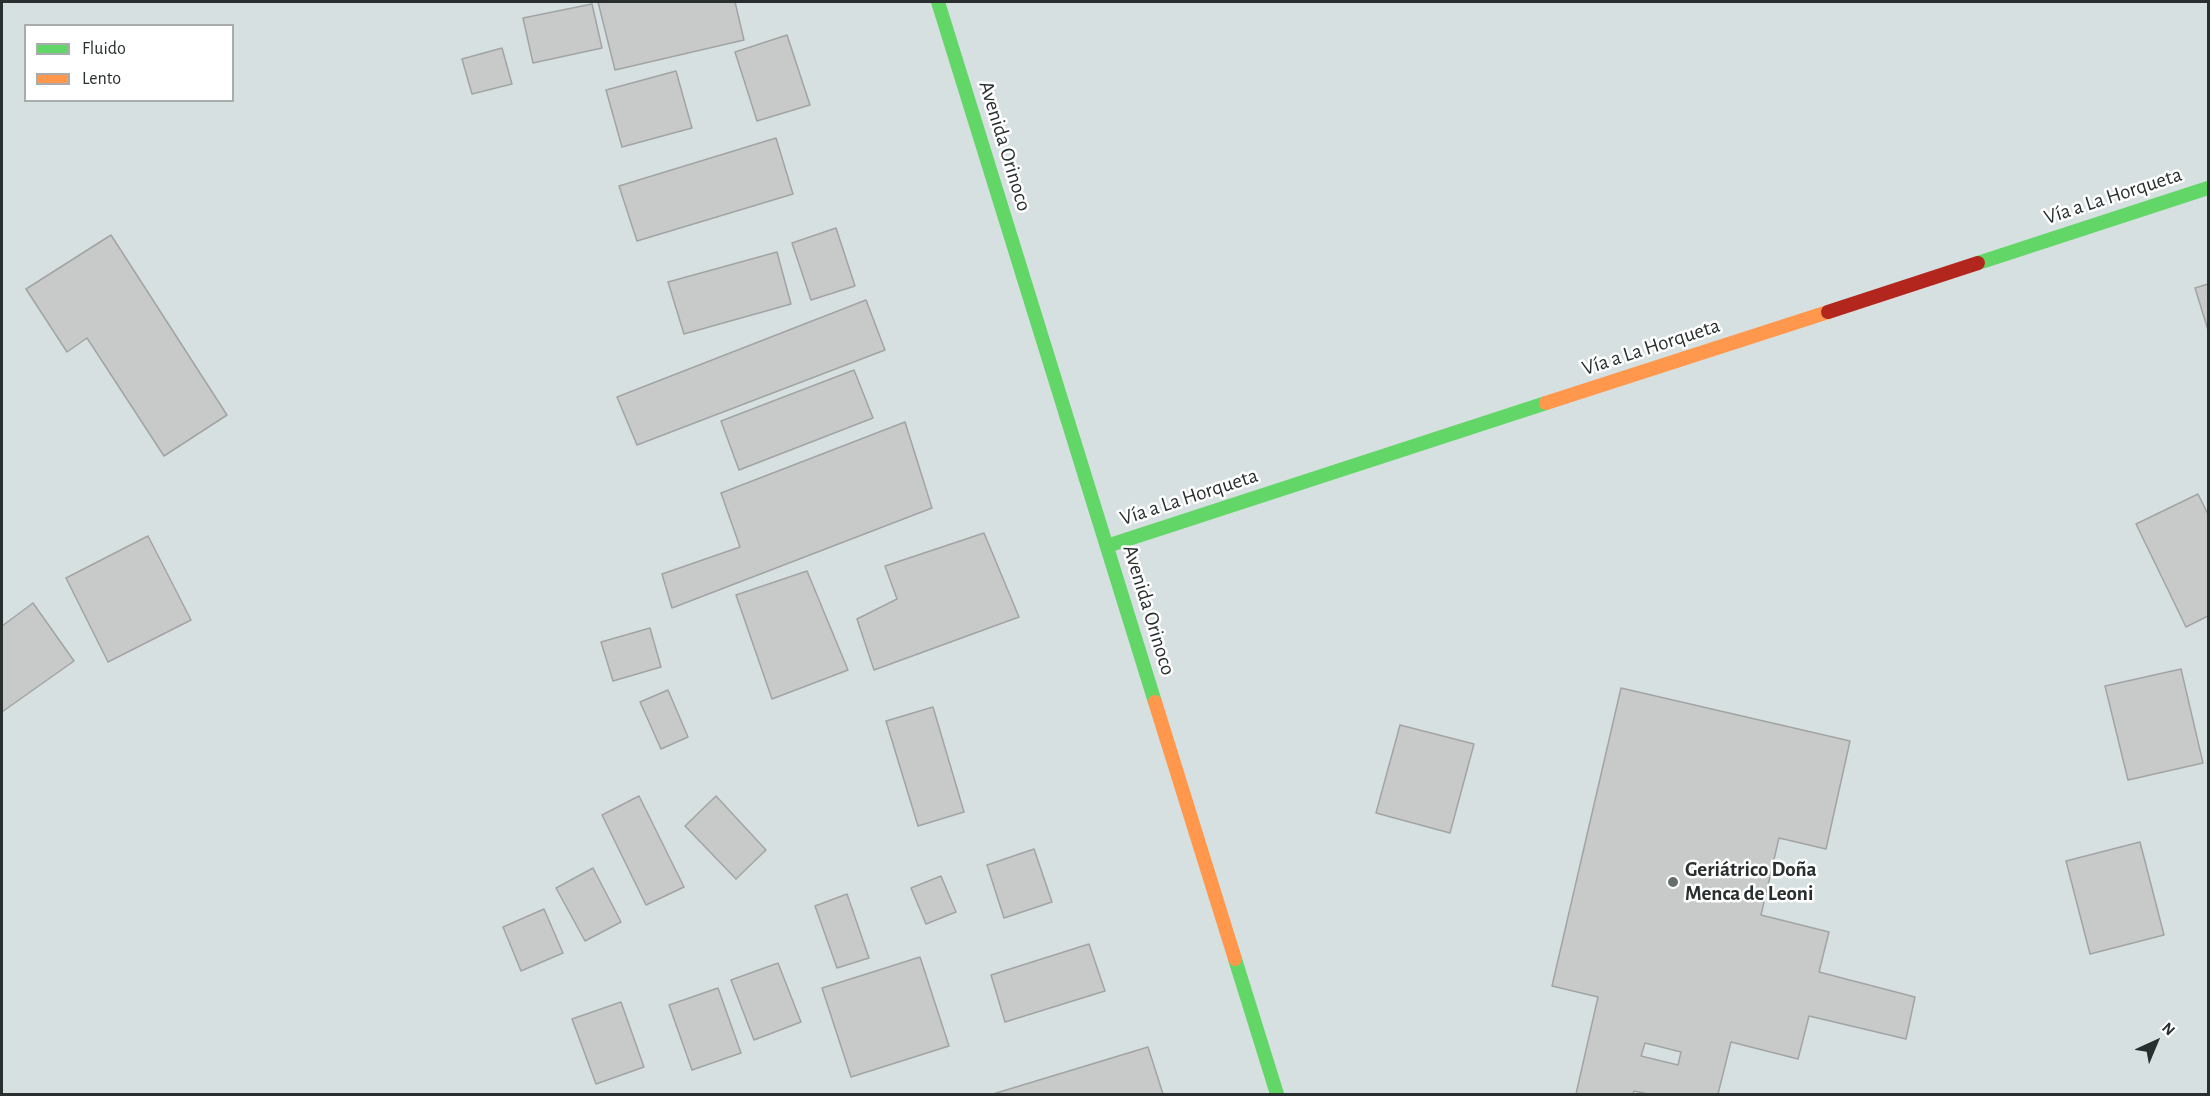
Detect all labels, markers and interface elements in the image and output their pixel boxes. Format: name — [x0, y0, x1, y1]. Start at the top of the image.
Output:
legend — [24, 24, 234, 102]
text: Fluido — [82, 40, 126, 58]
text: Lento — [82, 70, 121, 88]
street label: Avenida Orinoco — [973, 78, 1037, 214]
street label: Vía a La Horqueta — [2041, 162, 2185, 230]
street label: Vía a La Horqueta — [1579, 313, 1723, 381]
street label: Vía a La Horqueta — [1117, 463, 1261, 531]
street label: Avenida Orinoco — [1117, 542, 1181, 678]
place label: Geriátrico Doña Menca de Leoni — [1685, 857, 1817, 907]
marker: Geriátrico Doña Menca de Leoni — [1666, 875, 1680, 889]
north arrow — [2126, 1012, 2186, 1072]
text: N — [2159, 1019, 2178, 1039]

